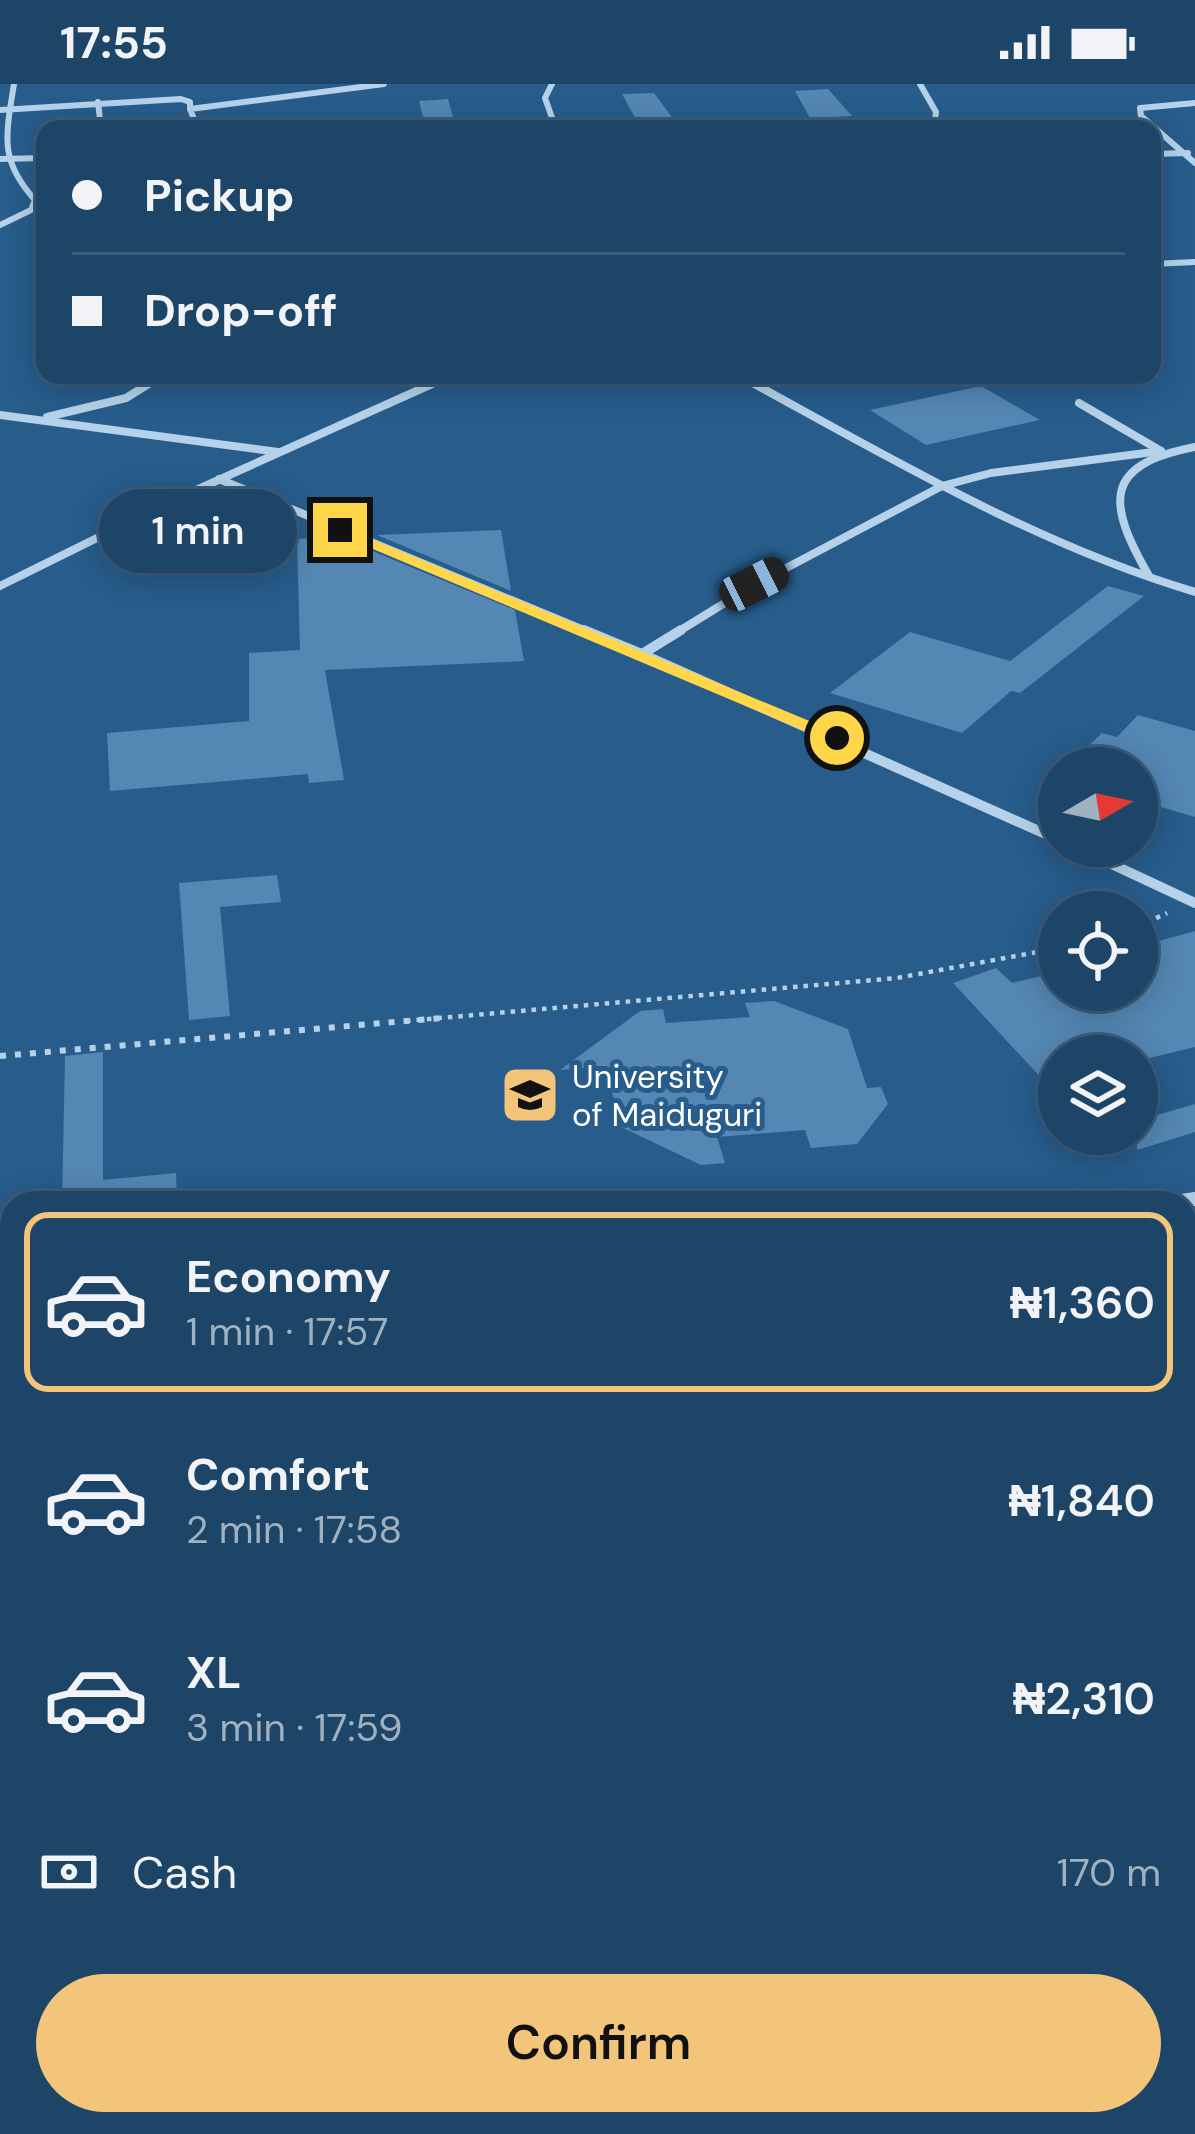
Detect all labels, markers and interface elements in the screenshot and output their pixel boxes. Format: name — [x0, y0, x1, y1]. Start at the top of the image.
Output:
text: 17:55 — [60, 13, 168, 72]
text: Pickup — [144, 166, 294, 225]
text: Drop-off — [144, 281, 338, 340]
callout: 1 min — [100, 488, 298, 572]
route end — [313, 503, 367, 557]
text: 1 min — [151, 505, 245, 556]
car — [714, 552, 794, 616]
route start — [810, 711, 864, 765]
north arrow — [1038, 747, 1158, 867]
map controls — [1038, 747, 1158, 1155]
button: locate — [1038, 891, 1158, 1011]
button: layers — [1038, 1035, 1158, 1155]
place label: University of Maiduguri — [572, 1055, 762, 1136]
school or university icon: University of Maiduguri — [499, 1064, 561, 1126]
text: Economy — [186, 1247, 391, 1306]
icon: car — [42, 1248, 150, 1356]
text: ₦1,360 — [1010, 1273, 1155, 1332]
text: 1 min · 17:57 — [186, 1306, 388, 1357]
text: Comfort — [186, 1445, 370, 1504]
icon: car — [42, 1446, 150, 1554]
text: ₦1,840 — [1008, 1471, 1155, 1530]
text: 2 min · 17:58 — [186, 1504, 402, 1555]
text: XL — [186, 1643, 241, 1702]
icon: car — [42, 1644, 150, 1752]
text: ₦2,310 — [1013, 1669, 1155, 1728]
text: 3 min · 17:59 — [186, 1702, 402, 1753]
icon: cash — [36, 1839, 102, 1905]
text: Cash — [132, 1843, 237, 1902]
text: 170 m — [1057, 1847, 1161, 1898]
button: Confirm — [36, 1974, 1161, 2112]

